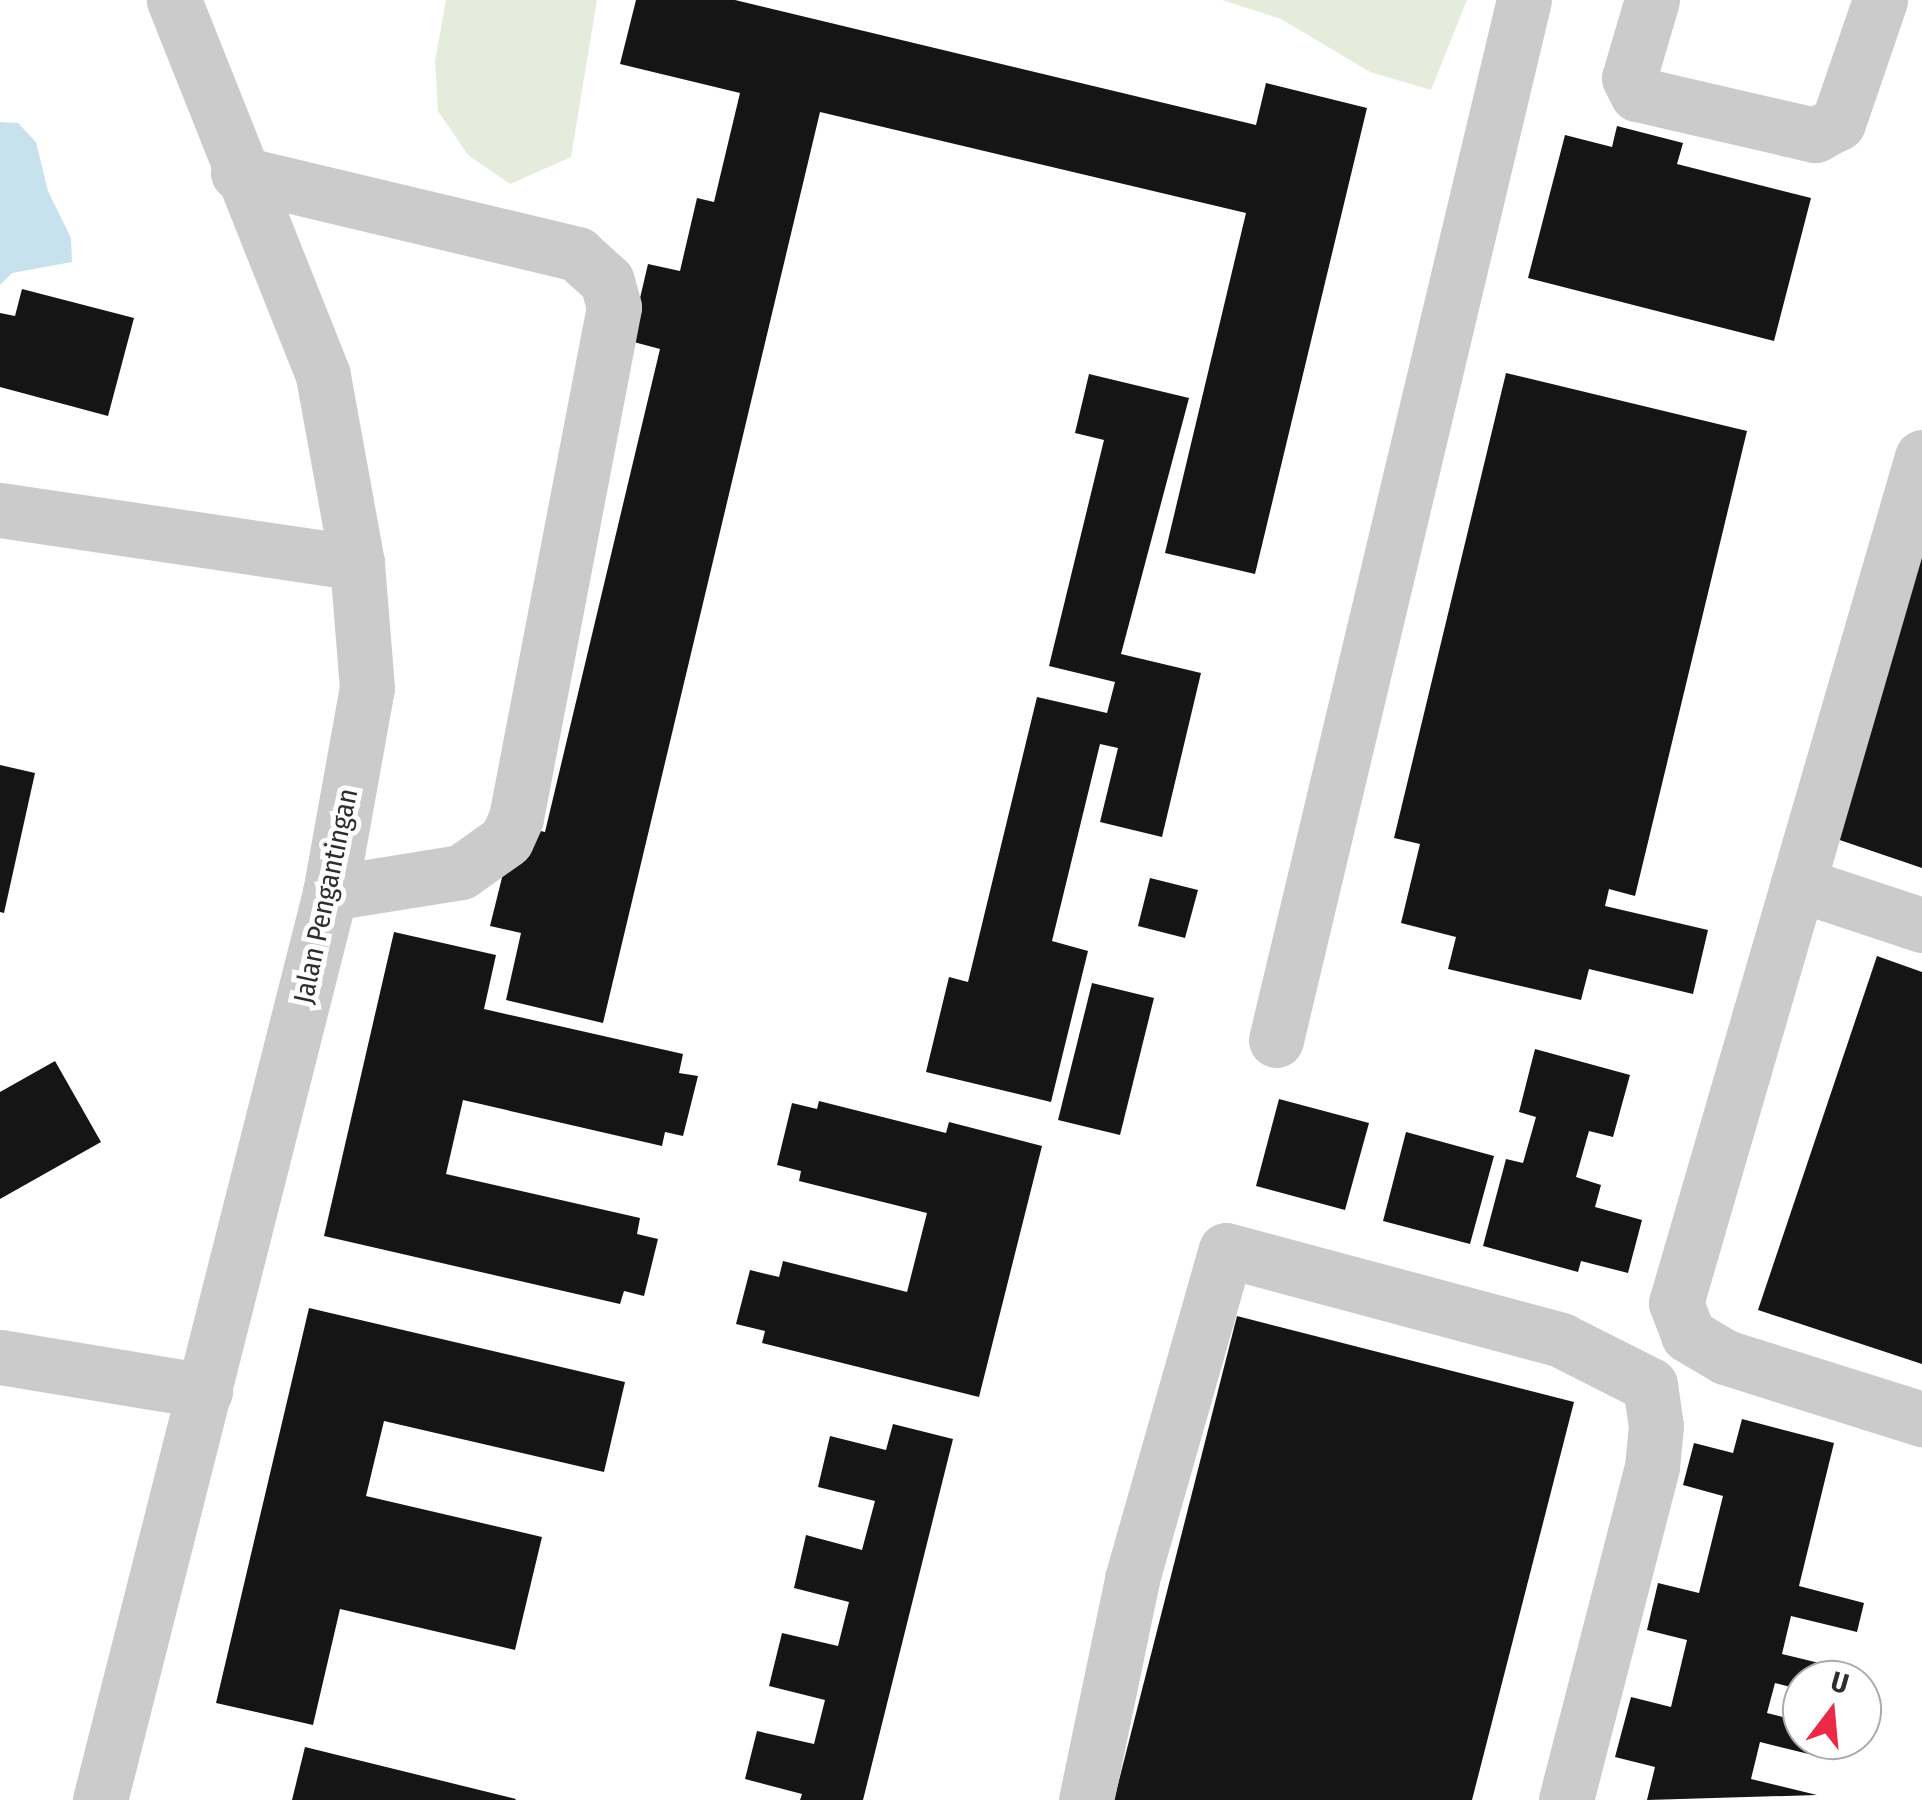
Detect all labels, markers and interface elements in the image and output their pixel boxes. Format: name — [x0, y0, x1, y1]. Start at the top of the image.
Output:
street label: Jalan Pengantingan — [287, 785, 365, 1007]
north arrow — [1782, 1660, 1882, 1760]
text: U — [1827, 1664, 1852, 1701]

